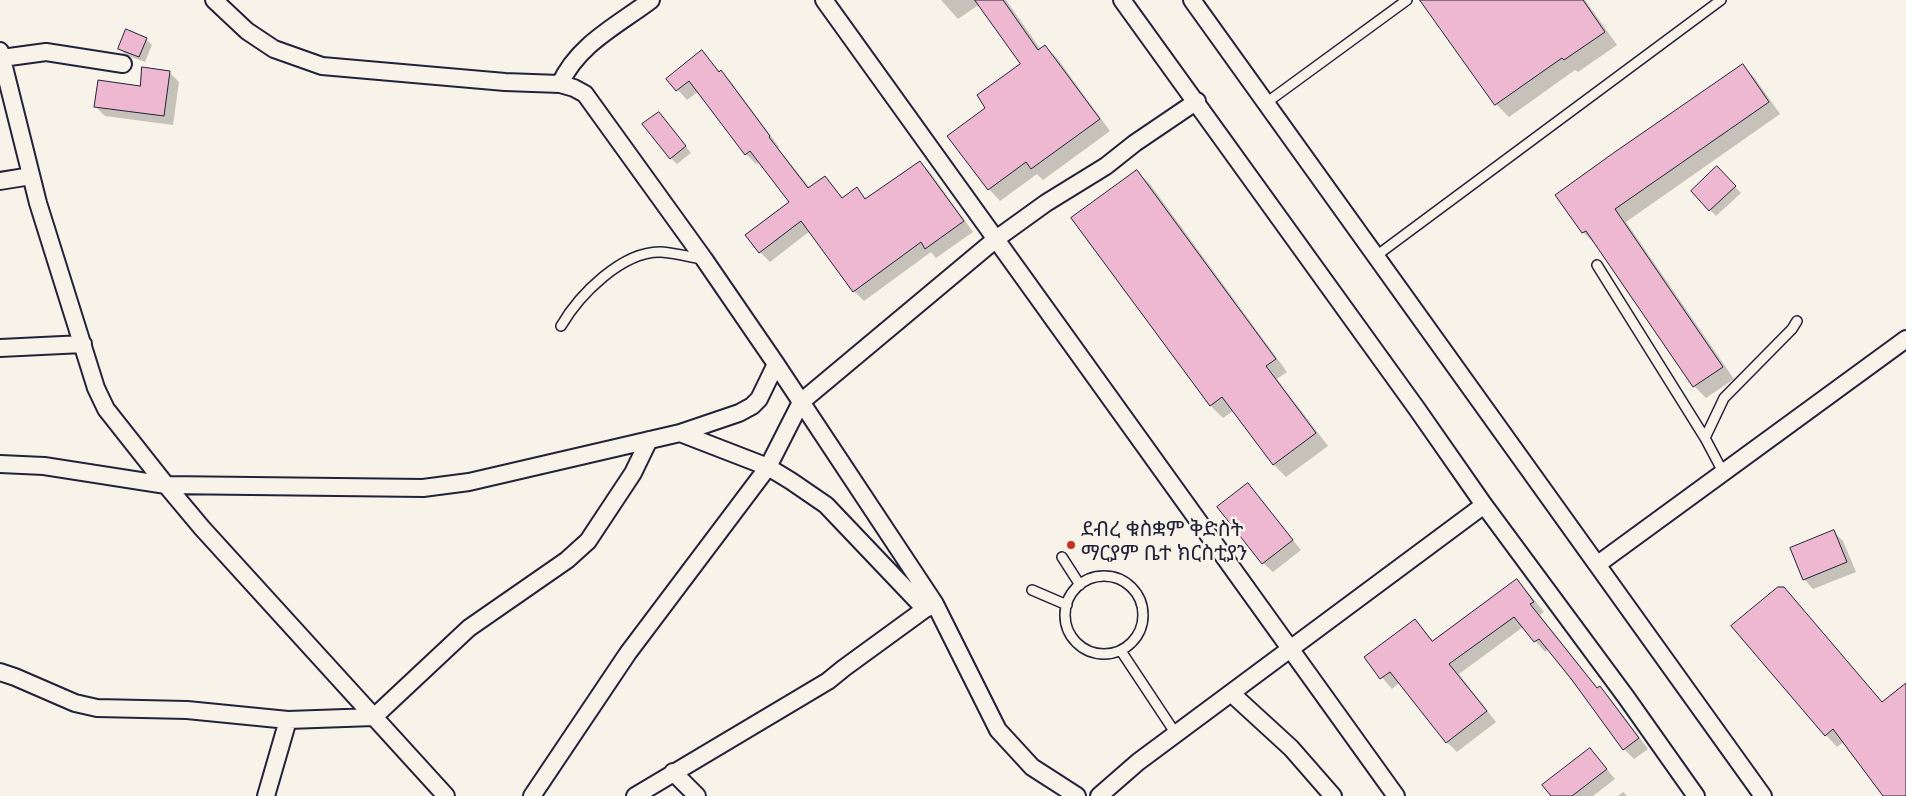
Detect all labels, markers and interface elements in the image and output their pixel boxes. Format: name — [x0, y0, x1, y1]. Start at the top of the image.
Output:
place label: ደብረ ቁስቋም ቅድስት ማርያም ቤተ ክርስቲያን — [1081, 520, 1247, 570]
marker: ደብረ ቁስቋም ቅድስት ማርያም ቤተ ክርስቲያን — [1065, 539, 1077, 551]

